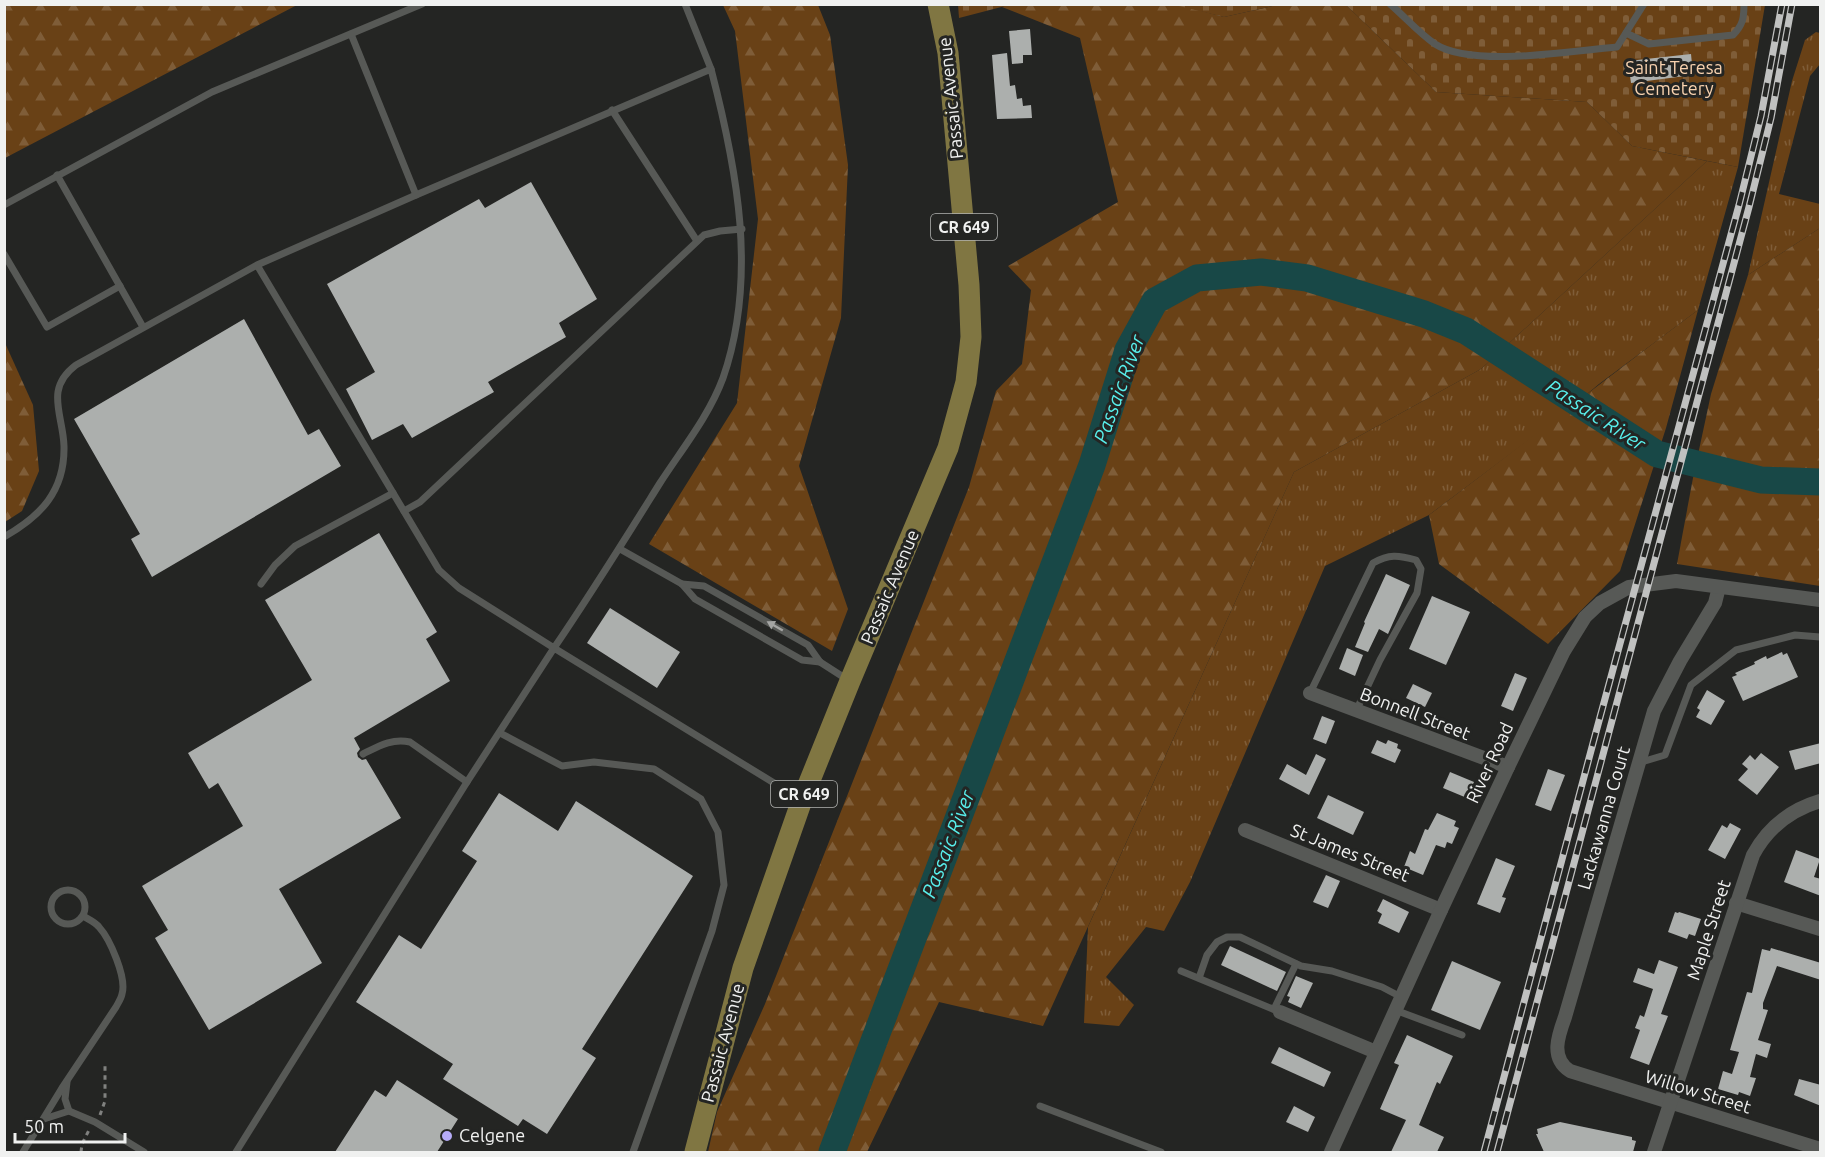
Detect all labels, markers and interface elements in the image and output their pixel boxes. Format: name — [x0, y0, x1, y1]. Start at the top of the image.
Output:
street label: Passaic Avenue — [934, 36, 966, 160]
park label: Saint Teresa Cemetery — [1625, 57, 1723, 98]
road number: CR 649 — [931, 214, 997, 240]
water label: Passaic River — [1088, 330, 1149, 446]
water label: Passaic River — [1542, 374, 1651, 456]
street label: Passaic Avenue — [856, 526, 922, 647]
one-way arrow — [766, 621, 783, 631]
street label: Bonnell Street — [1358, 683, 1473, 743]
street label: River Road — [1462, 719, 1516, 806]
street label: Lackawanna Court — [1573, 744, 1633, 892]
road number: CR 649 — [771, 781, 837, 807]
water label: Passaic River — [916, 785, 979, 901]
street label: St James Street — [1288, 819, 1413, 885]
street label: Maple Street — [1682, 877, 1734, 982]
street label: Passaic Avenue — [697, 981, 748, 1104]
street label: Willow Street — [1643, 1065, 1754, 1117]
scale bar — [15, 1106, 124, 1144]
text: 50 m — [24, 1116, 64, 1136]
place label: Celgene — [459, 1125, 525, 1145]
marker: Celgene — [440, 1129, 454, 1143]

